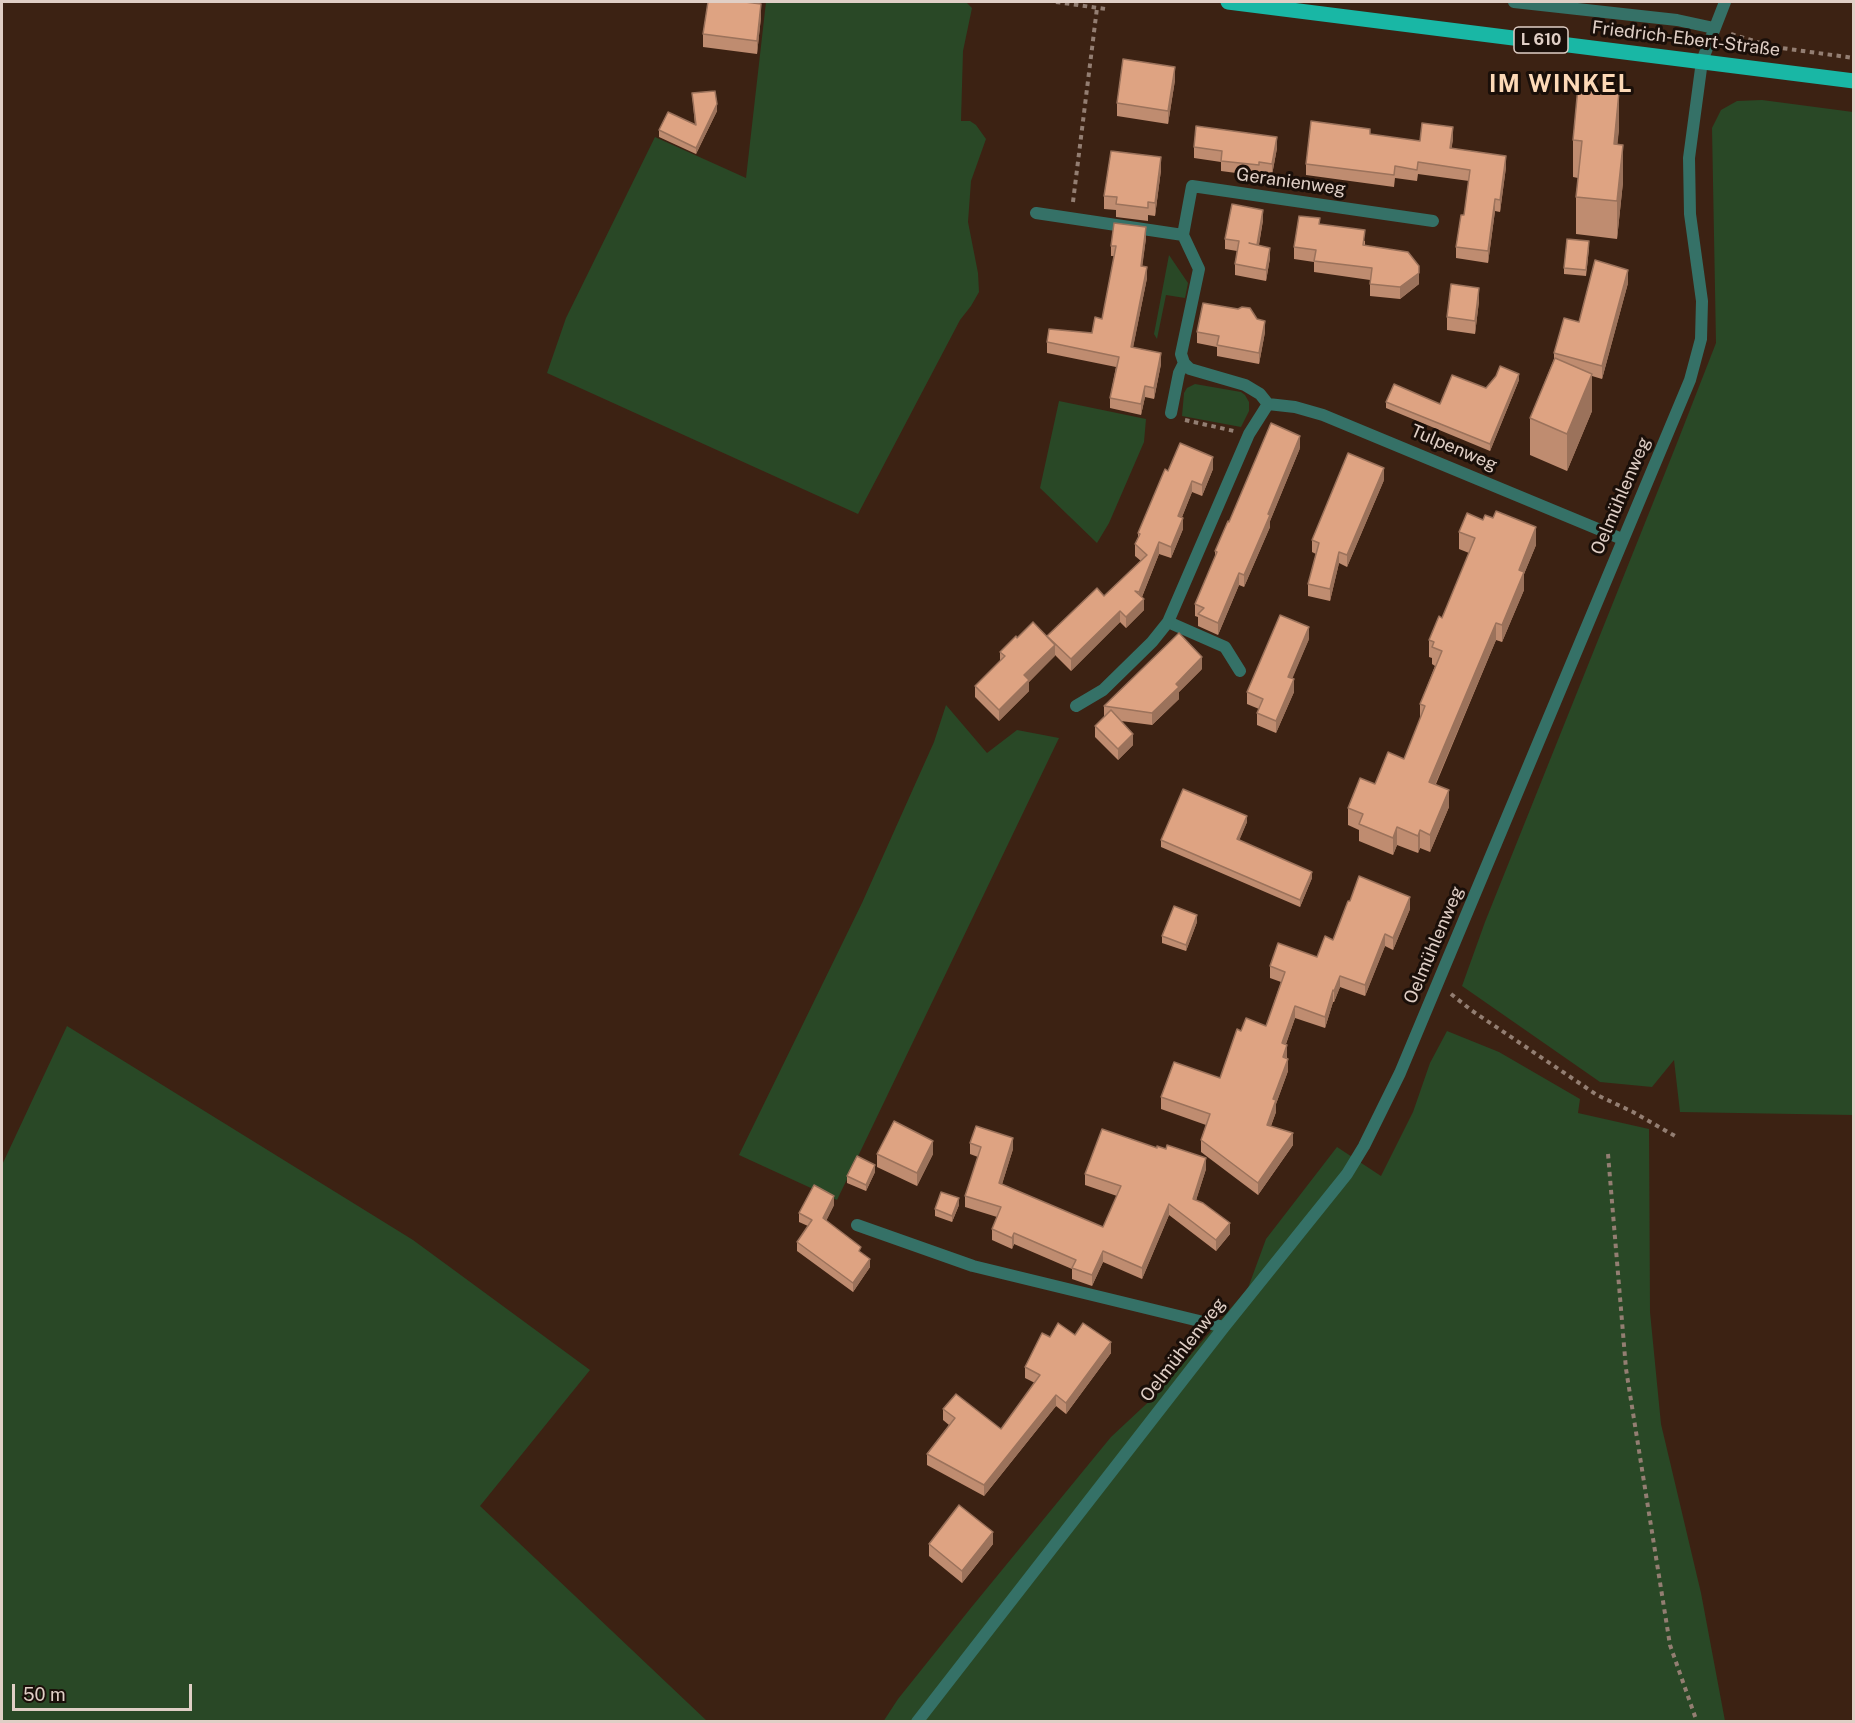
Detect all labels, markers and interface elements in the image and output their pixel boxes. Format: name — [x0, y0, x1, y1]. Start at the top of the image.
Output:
street label: Friedrich-Ebert-Straße — [1591, 17, 1781, 61]
road number: L 610 — [1514, 27, 1568, 53]
district label: IM WINKEL — [1489, 71, 1633, 99]
street label: Geranienweg — [1235, 164, 1347, 200]
street label: Tulpenweg — [1408, 420, 1500, 476]
street label: Oelmühlenweg — [1587, 434, 1655, 558]
street label: Oelmühlenweg — [1400, 883, 1468, 1007]
street label: Oelmühlenweg — [1136, 1294, 1230, 1406]
scale bar — [15, 1672, 195, 1710]
text: 50 m — [23, 1684, 66, 1705]

